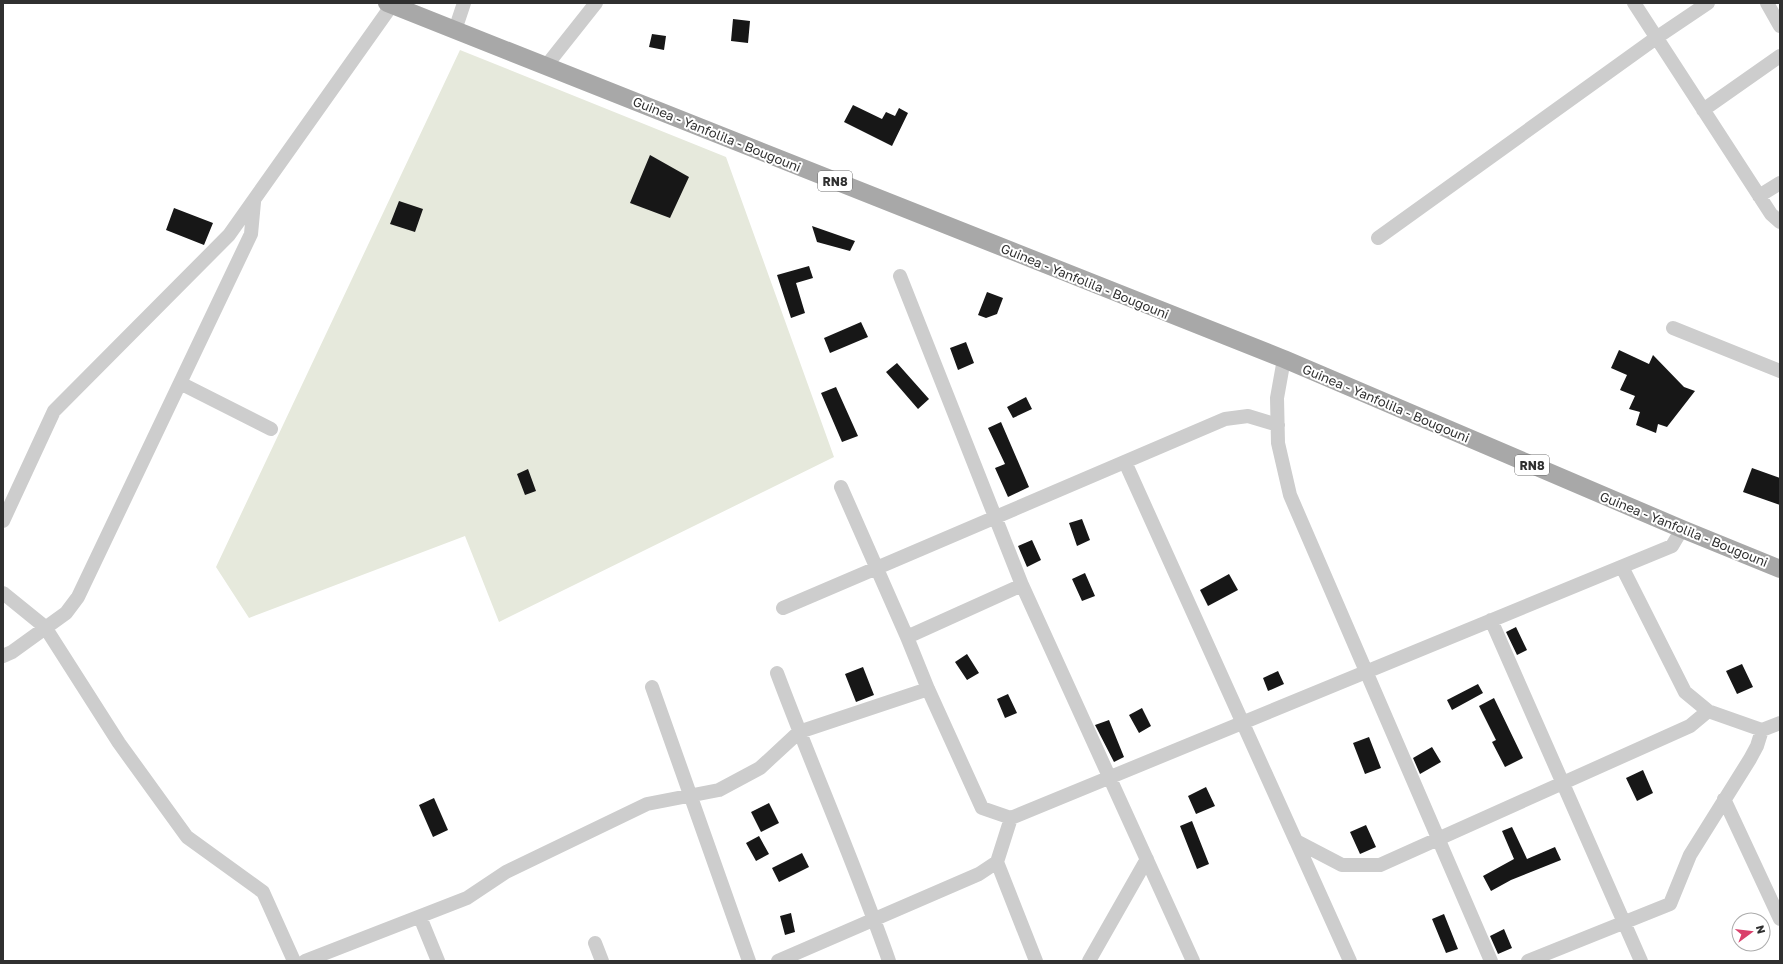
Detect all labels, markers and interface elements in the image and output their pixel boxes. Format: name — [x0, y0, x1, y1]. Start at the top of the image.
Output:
street label: Guinea - Yanfolila - Bougouni — [631, 93, 803, 175]
road number: RN8 — [818, 171, 852, 191]
street label: Guinea - Yanfolila - Bougouni — [999, 240, 1171, 322]
street label: Guinea - Yanfolila - Bougouni — [1300, 360, 1472, 446]
road number: RN8 — [1515, 455, 1549, 475]
street label: Guinea - Yanfolila - Bougouni — [1598, 488, 1770, 570]
north arrow — [1731, 912, 1771, 952]
text: N — [1754, 924, 1769, 935]

